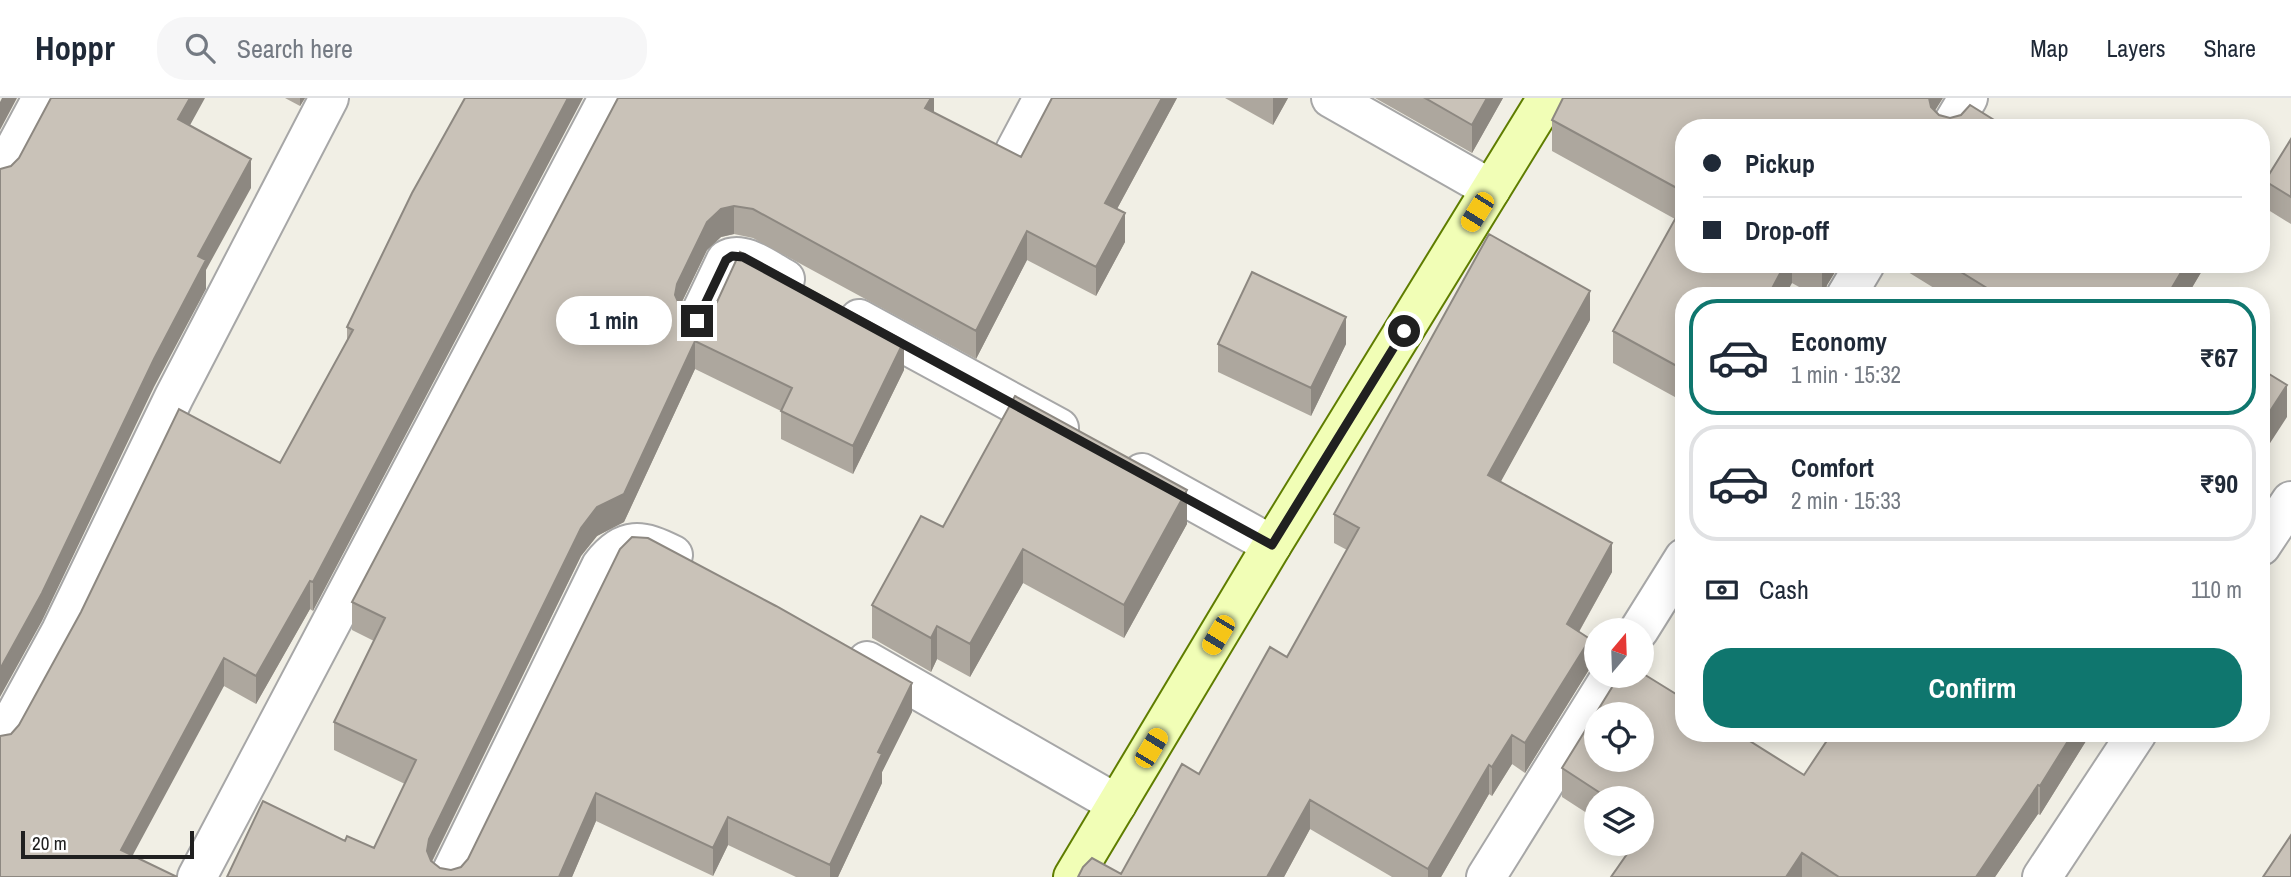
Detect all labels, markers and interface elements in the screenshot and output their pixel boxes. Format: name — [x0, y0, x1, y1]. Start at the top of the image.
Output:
search box — [157, 17, 647, 80]
text: Hoppr — [35, 26, 115, 70]
icon: search — [181, 29, 219, 67]
text: Search here — [237, 31, 353, 66]
text: Map — [2030, 32, 2068, 64]
text: Layers — [2106, 32, 2165, 64]
text: Share — [2203, 32, 2256, 64]
text: Pickup — [1745, 146, 1815, 181]
car — [1457, 189, 1498, 235]
text: Drop-off — [1745, 213, 1829, 248]
callout: 1 min — [557, 296, 672, 346]
text: 1 min — [589, 305, 639, 336]
route end — [681, 305, 713, 337]
route start — [1388, 315, 1420, 347]
text: Economy — [1791, 324, 1887, 359]
icon: car — [1707, 326, 1770, 389]
text: ₹67 — [2199, 340, 2238, 375]
text: 1 min · 15:32 — [1791, 359, 1901, 390]
text: Comfort — [1791, 450, 1874, 485]
icon: car — [1707, 452, 1770, 515]
text: ₹90 — [2199, 466, 2238, 501]
text: 2 min · 15:33 — [1791, 485, 1901, 516]
icon: cash — [1703, 571, 1741, 609]
text: Cash — [1759, 572, 1809, 607]
text: 110 m — [2191, 574, 2242, 605]
car — [1199, 612, 1238, 658]
north arrow — [1584, 618, 1654, 688]
map controls — [1584, 618, 1654, 856]
button: Confirm — [1703, 648, 2242, 728]
button: locate — [1584, 702, 1654, 772]
car — [1132, 725, 1171, 771]
button: layers — [1584, 786, 1654, 856]
scale bar — [21, 828, 194, 860]
text: 20 m — [32, 830, 67, 856]

